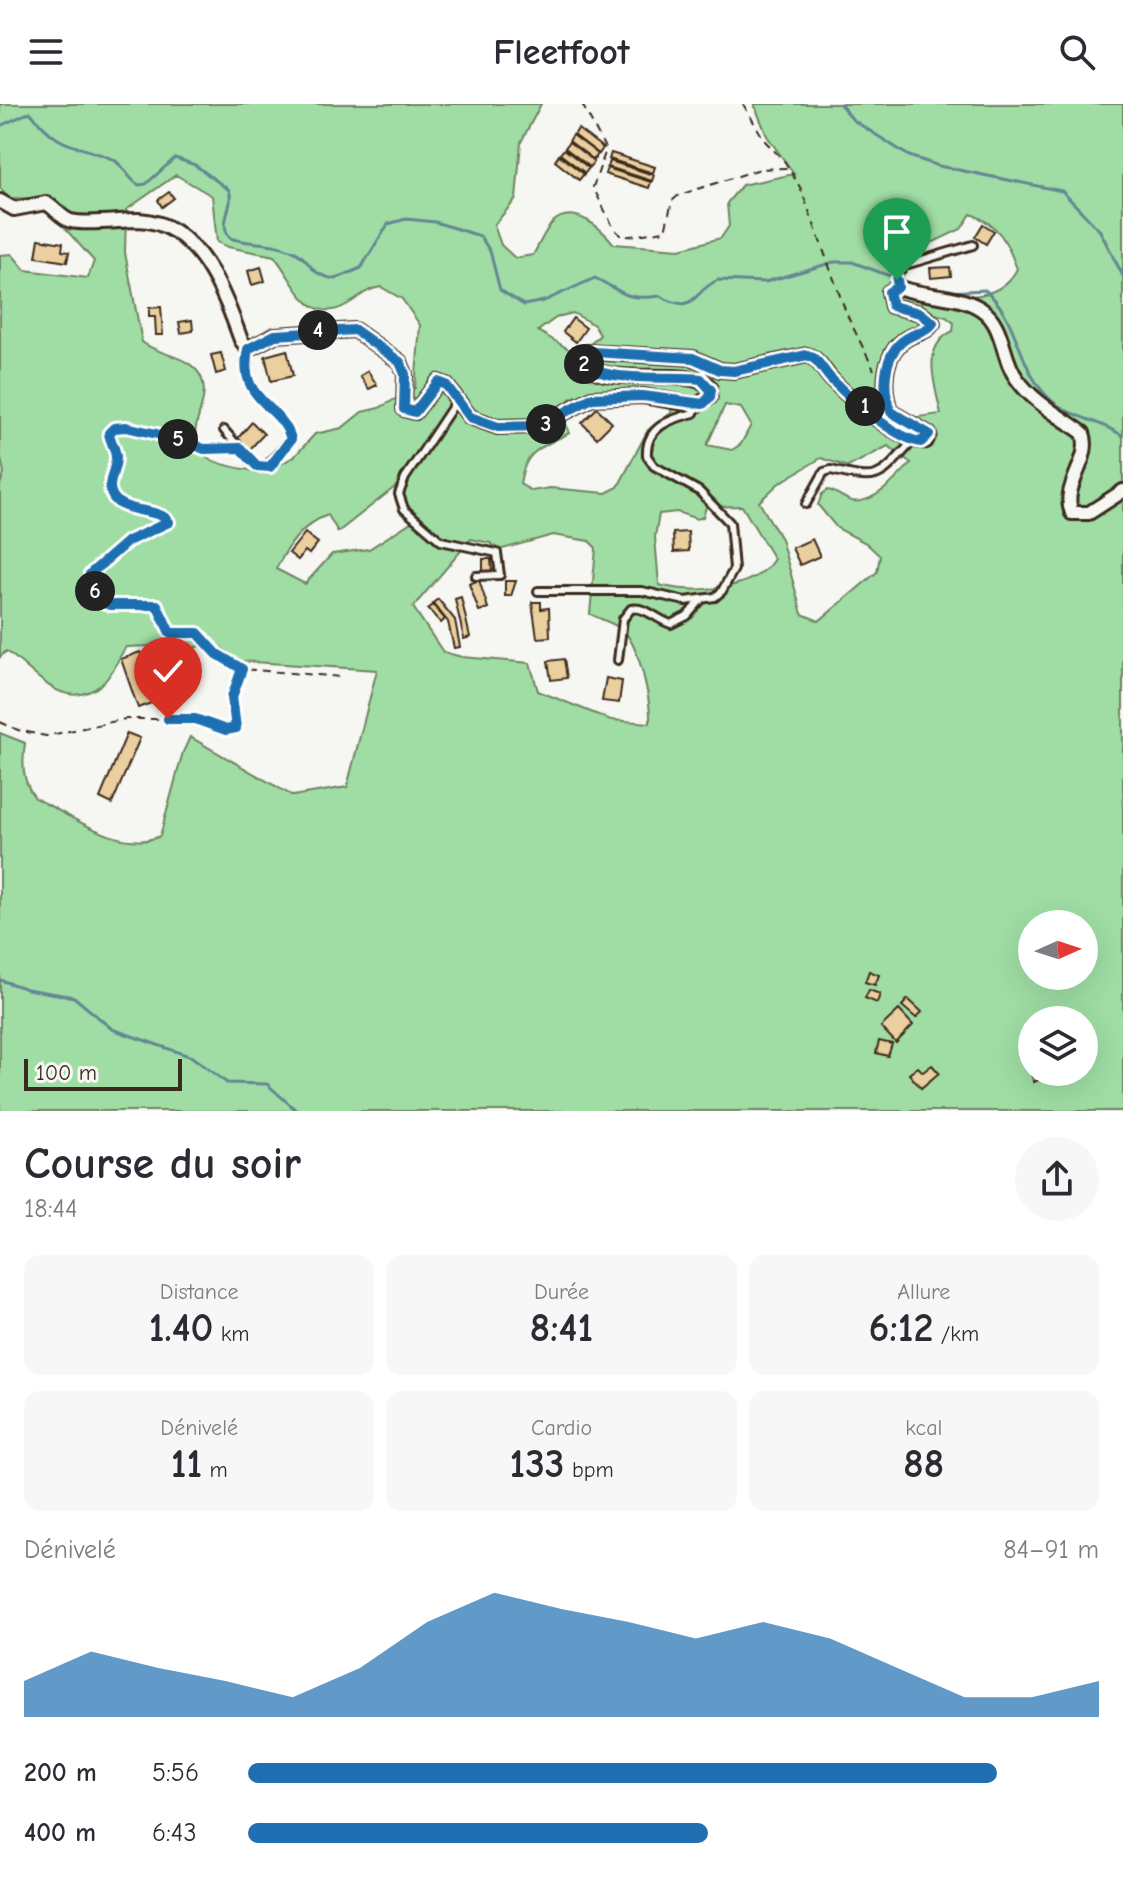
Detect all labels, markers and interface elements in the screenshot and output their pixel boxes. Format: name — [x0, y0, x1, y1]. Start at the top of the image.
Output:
icon: menu — [24, 30, 68, 74]
icon: search — [1055, 30, 1099, 74]
text: Fleetfoot — [493, 32, 630, 73]
pin — [863, 198, 931, 280]
icon: arrive — [875, 210, 919, 254]
pin: 4 — [298, 310, 338, 350]
text: 4 — [313, 317, 323, 343]
pin: 2 — [564, 344, 604, 384]
text: 2 — [579, 351, 589, 377]
pin: 1 — [845, 386, 885, 426]
text: 1 — [861, 393, 869, 419]
pin: 3 — [526, 404, 566, 444]
text: 3 — [541, 411, 551, 437]
pin: 5 — [158, 419, 198, 459]
text: 5 — [172, 426, 184, 452]
pin: 6 — [75, 571, 115, 611]
text: 6 — [89, 578, 101, 604]
pin — [134, 637, 202, 719]
icon: check — [146, 649, 190, 693]
north arrow — [1018, 910, 1098, 990]
map controls — [1018, 910, 1098, 1086]
button: layers — [1018, 1006, 1098, 1086]
scale bar — [24, 1055, 182, 1091]
text: 100 m — [36, 1060, 97, 1086]
button: share — [1015, 1137, 1099, 1221]
text: Course du soir — [24, 1138, 301, 1189]
text: 18:44 — [24, 1194, 78, 1224]
text: Distance — [160, 1279, 239, 1305]
text: Durée — [534, 1279, 589, 1305]
text: Allure — [897, 1279, 950, 1305]
text: 1.40 — [149, 1305, 213, 1351]
text: 8:41 — [530, 1305, 593, 1351]
text: 6:12 — [869, 1305, 933, 1351]
text: km — [213, 1321, 250, 1347]
text: /km — [933, 1321, 979, 1347]
text: Dénivelé — [160, 1415, 238, 1441]
text: Cardio — [531, 1415, 592, 1441]
text: kcal — [905, 1415, 942, 1441]
text: 11 — [171, 1441, 202, 1487]
text: 133 — [509, 1441, 565, 1487]
text: 88 — [903, 1441, 944, 1487]
text: m — [202, 1457, 228, 1483]
text: bpm — [565, 1457, 614, 1483]
text: Dénivelé — [24, 1535, 116, 1565]
text: 84–91 m — [1003, 1535, 1099, 1565]
text: 200 m — [24, 1758, 97, 1788]
text: 5:56 — [152, 1758, 199, 1788]
text: 400 m — [24, 1818, 96, 1848]
text: 6:43 — [152, 1818, 197, 1848]

